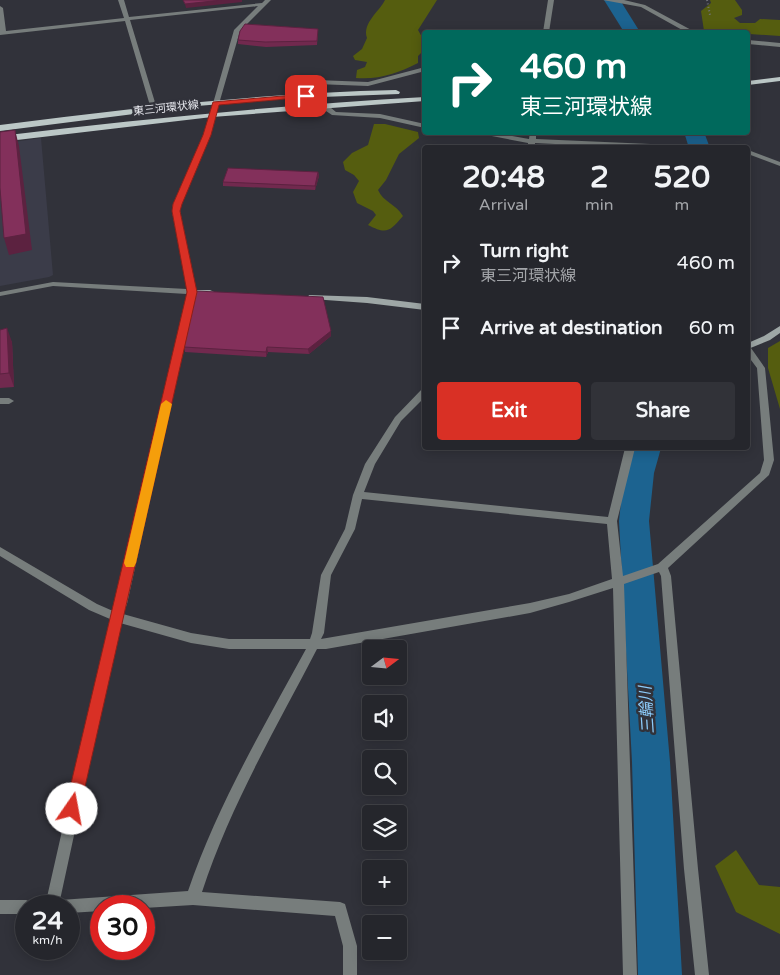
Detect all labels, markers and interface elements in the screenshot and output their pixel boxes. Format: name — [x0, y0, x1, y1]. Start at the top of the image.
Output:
text: 460 m — [520, 46, 627, 88]
icon: right — [437, 50, 502, 115]
pin — [285, 75, 327, 117]
icon: arrive — [292, 82, 320, 110]
text: 東三河環状線 — [520, 94, 652, 120]
street label: 東三河環状線 — [133, 98, 199, 118]
text: 20:48 — [462, 159, 545, 196]
text: 2 — [590, 159, 609, 196]
text: 520 — [654, 159, 710, 196]
text: Arrival — [479, 195, 528, 215]
text: min — [585, 195, 614, 215]
text: m — [674, 195, 689, 215]
text: Turn right — [480, 240, 568, 262]
icon: right — [437, 249, 465, 277]
text: 460 m — [677, 252, 735, 274]
text: 東三河環状線 — [480, 266, 576, 286]
icon: arrive — [437, 314, 465, 342]
text: Arrive at destination — [480, 317, 663, 339]
text: 60 m — [689, 317, 735, 339]
button: Exit — [437, 382, 581, 440]
button: Share — [591, 382, 735, 440]
north arrow — [362, 640, 408, 685]
map controls — [362, 640, 407, 960]
water label: 三輪川 — [635, 683, 659, 735]
button: sound — [362, 695, 407, 740]
button: search — [362, 750, 407, 795]
position arrow — [45, 782, 97, 834]
button: layers — [362, 805, 407, 850]
button: + — [362, 860, 407, 905]
speed limit sign: 30 — [90, 895, 155, 960]
text: 24 — [32, 906, 63, 936]
button: − — [362, 915, 407, 960]
text: km/h — [32, 933, 63, 947]

